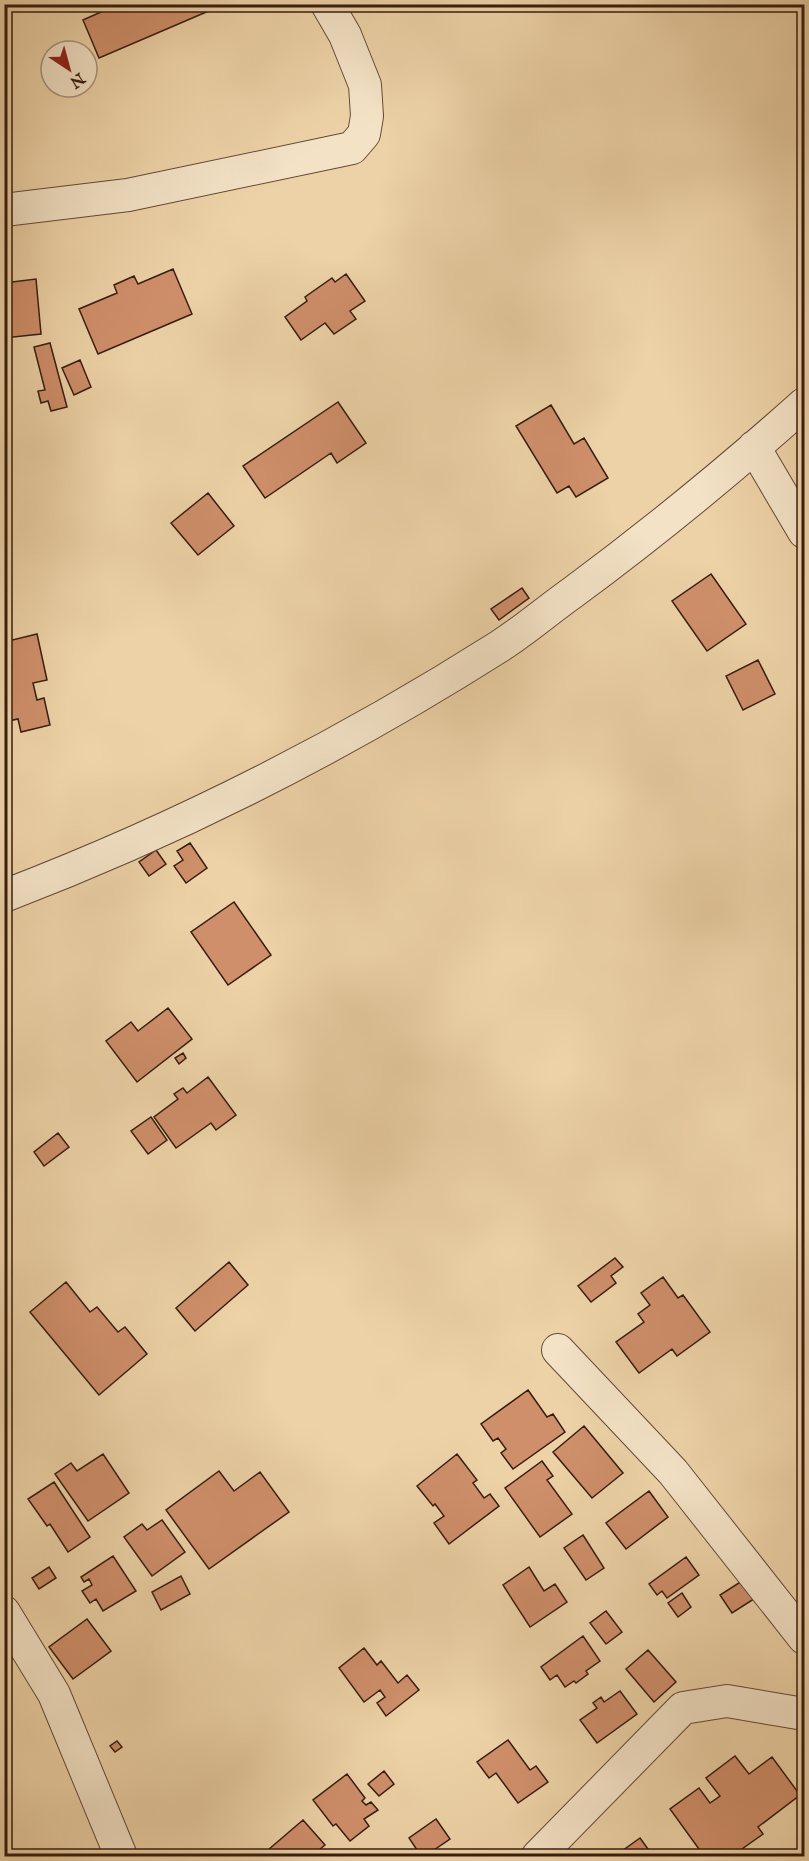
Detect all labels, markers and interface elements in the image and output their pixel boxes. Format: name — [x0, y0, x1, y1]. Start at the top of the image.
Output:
north arrow — [39, 39, 99, 99]
text: N — [65, 67, 89, 92]

